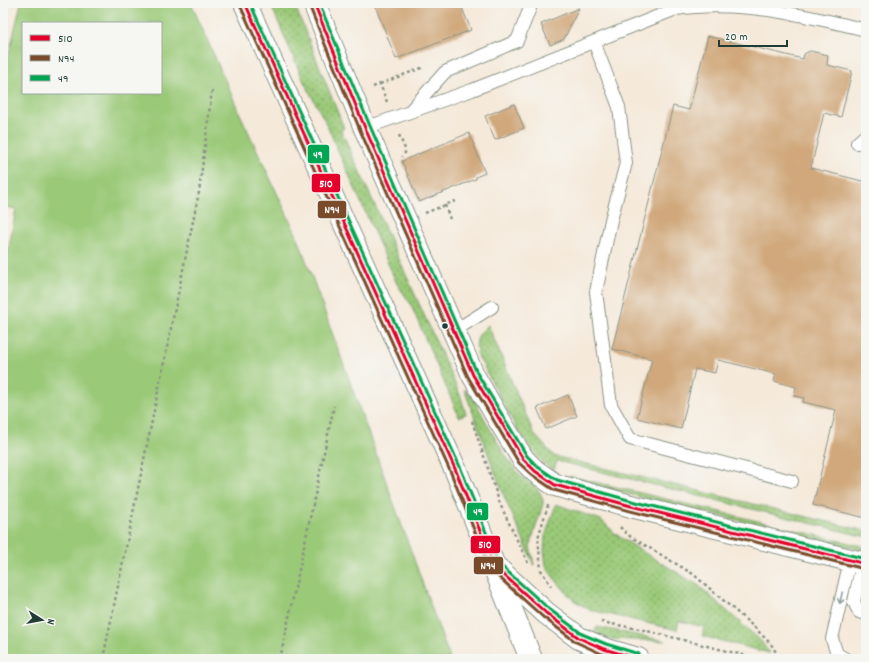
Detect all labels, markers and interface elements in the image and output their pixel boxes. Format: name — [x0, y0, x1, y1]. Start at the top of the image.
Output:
legend — [22, 22, 162, 94]
scale bar — [719, 22, 787, 48]
text: 20 m — [725, 29, 748, 46]
text: 510 — [58, 31, 73, 48]
text: N94 — [58, 51, 74, 68]
text: 49 — [58, 71, 68, 88]
line badge: 49 — [307, 144, 330, 164]
text: 49 — [313, 148, 323, 164]
line badge: 510 — [311, 173, 341, 193]
text: 510 — [319, 177, 333, 193]
line badge: N94 — [317, 200, 347, 219]
text: N94 — [324, 203, 340, 219]
unlabelled marker — [440, 321, 450, 331]
line badge: 49 — [466, 502, 489, 521]
text: 49 — [473, 505, 483, 521]
line badge: 510 — [470, 535, 501, 554]
text: 510 — [478, 538, 492, 554]
line badge: N94 — [473, 556, 504, 575]
text: N94 — [480, 559, 496, 575]
one-way arrow — [837, 591, 845, 604]
north arrow — [22, 600, 62, 640]
text: N — [41, 617, 58, 626]

